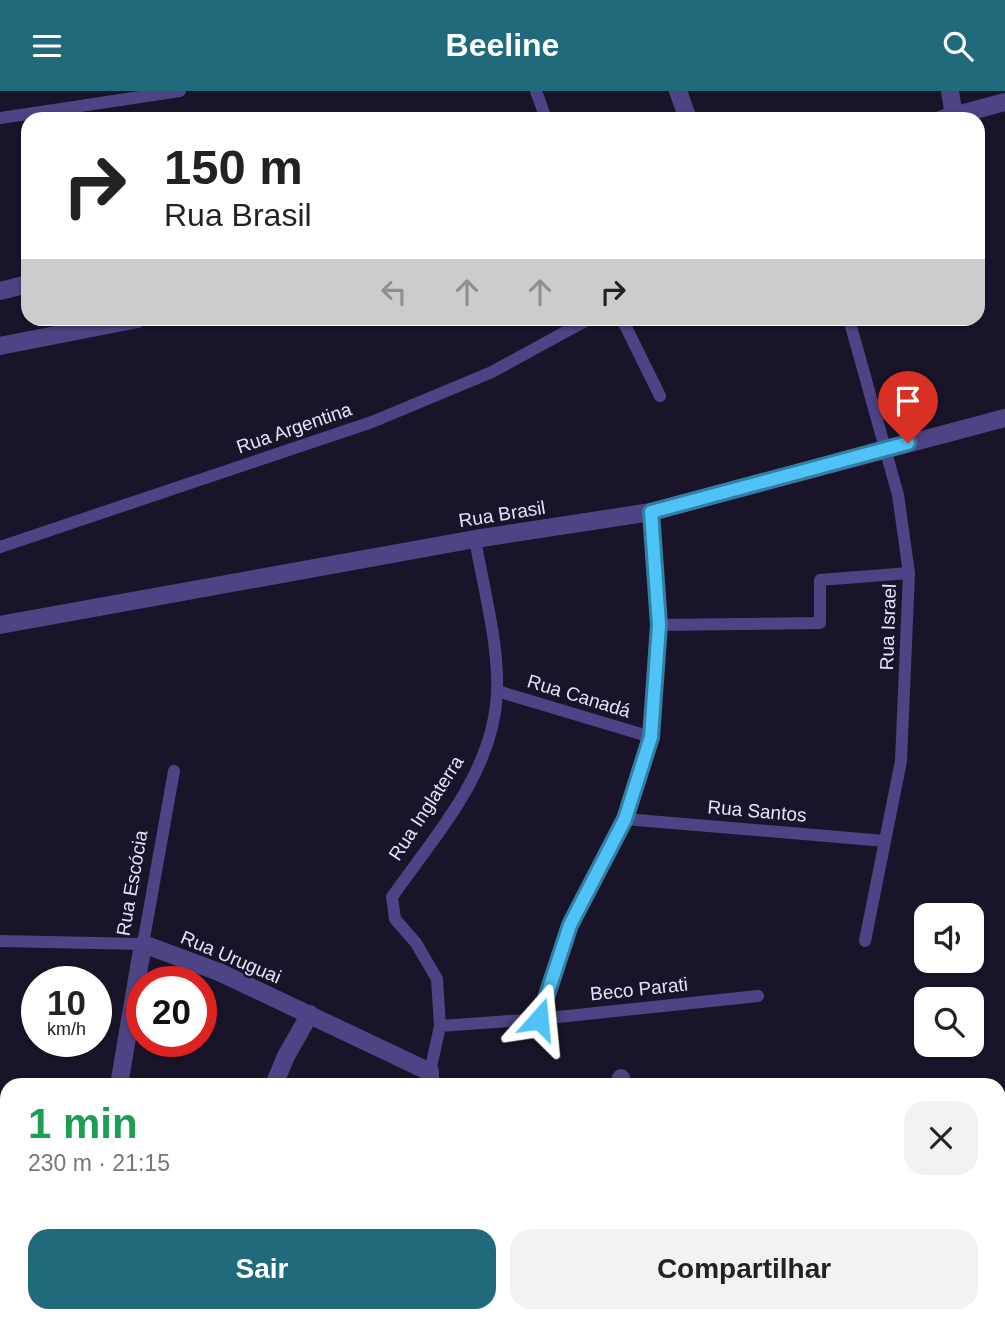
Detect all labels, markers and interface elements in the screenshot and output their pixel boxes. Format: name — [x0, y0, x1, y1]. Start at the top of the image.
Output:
icon: menu — [28, 27, 66, 65]
text: Beeline — [446, 27, 559, 63]
icon: search — [939, 27, 977, 65]
icon: right — [49, 140, 140, 231]
text: 150 m — [164, 140, 303, 194]
text: Rua Brasil — [164, 197, 312, 233]
icon: left — [375, 273, 413, 311]
icon: ahead — [448, 273, 486, 311]
icon: ahead — [521, 273, 559, 311]
icon: right — [594, 273, 632, 311]
pin — [878, 371, 938, 443]
icon: arrive — [889, 382, 927, 420]
street label: Rua Argentina — [234, 398, 355, 458]
street label: Rua Brasil — [457, 497, 547, 531]
street label: Rua Israel — [876, 583, 900, 671]
street label: Rua Canadá — [525, 670, 633, 722]
street label: Rua Inglaterra — [384, 751, 468, 864]
street label: Rua Santos — [707, 796, 807, 826]
street label: Rua Escócia — [112, 828, 152, 937]
map controls — [914, 903, 984, 1057]
button: sound — [914, 903, 984, 973]
street label: Rua Uruguai — [178, 926, 284, 988]
speed limit sign: 20 — [126, 966, 217, 1057]
street label: Beco Parati — [589, 973, 689, 1005]
position arrow — [502, 982, 576, 1056]
text: 10 — [47, 983, 86, 1022]
button: search — [914, 987, 984, 1057]
text: km/h — [47, 1019, 86, 1039]
text: 1 min — [28, 1100, 138, 1147]
button: close — [904, 1101, 978, 1175]
text: 230 m · 21:15 — [28, 1150, 170, 1176]
button: Sair — [28, 1229, 496, 1309]
button: Compartilhar — [510, 1229, 978, 1309]

